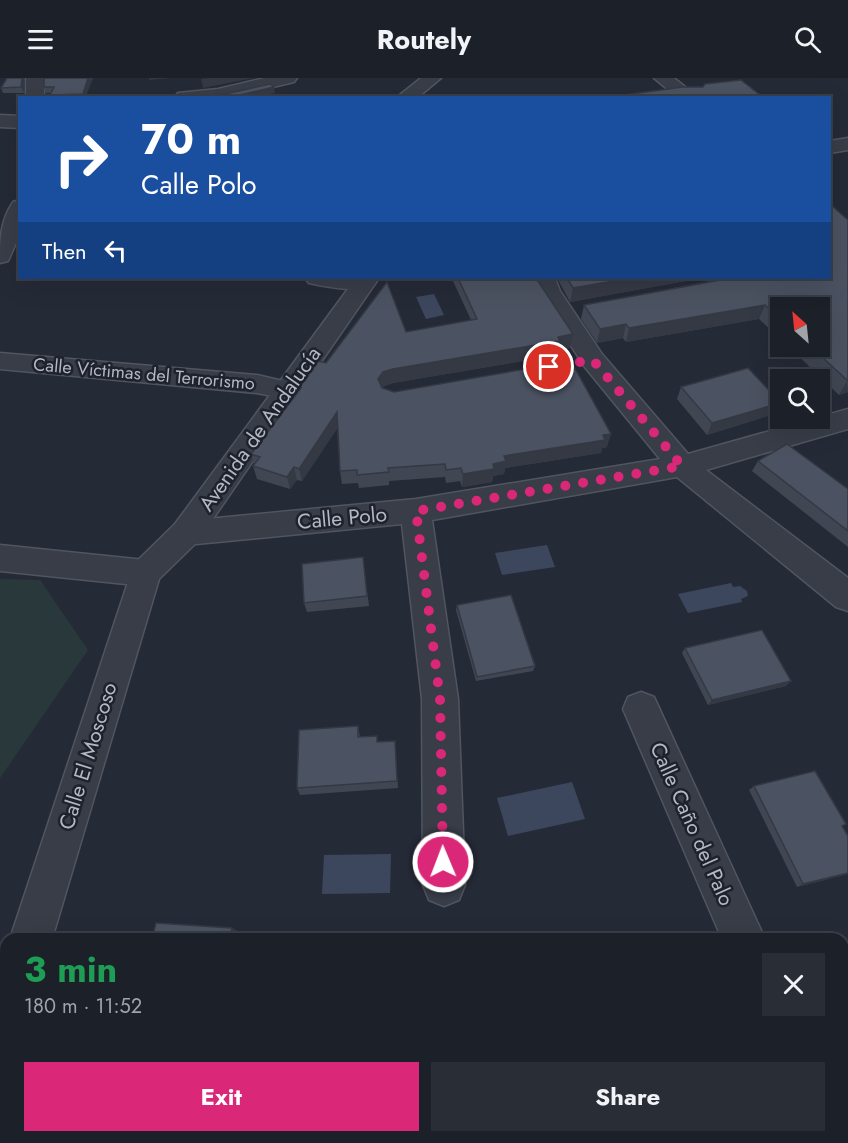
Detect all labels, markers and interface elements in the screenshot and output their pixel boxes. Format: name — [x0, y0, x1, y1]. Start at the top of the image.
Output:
text: Routely — [377, 20, 471, 59]
icon: menu — [24, 23, 57, 56]
icon: search — [791, 23, 824, 56]
text: 70 m — [141, 109, 241, 170]
icon: right — [42, 120, 120, 198]
text: Calle Polo — [141, 165, 257, 204]
icon: left — [99, 234, 132, 267]
text: Then — [42, 235, 87, 267]
north arrow — [770, 297, 830, 357]
map controls — [770, 297, 830, 429]
street label: Avenida de Andalucía — [192, 341, 328, 517]
pin — [523, 341, 574, 392]
icon: arrive — [532, 350, 565, 383]
street label: Calle Víctimas del Terrorismo — [32, 351, 256, 397]
button: search — [770, 369, 830, 429]
street label: Calle Polo — [296, 499, 388, 537]
street label: Calle El Moscoso — [51, 679, 125, 833]
street label: Calle Caño del Palo — [643, 738, 741, 910]
position arrow — [411, 830, 475, 894]
text: 3 min — [24, 943, 117, 995]
button: close — [762, 953, 825, 1016]
text: 180 m · 11:52 — [24, 992, 142, 1021]
button: Exit — [24, 1062, 419, 1131]
button: Share — [431, 1062, 825, 1131]

